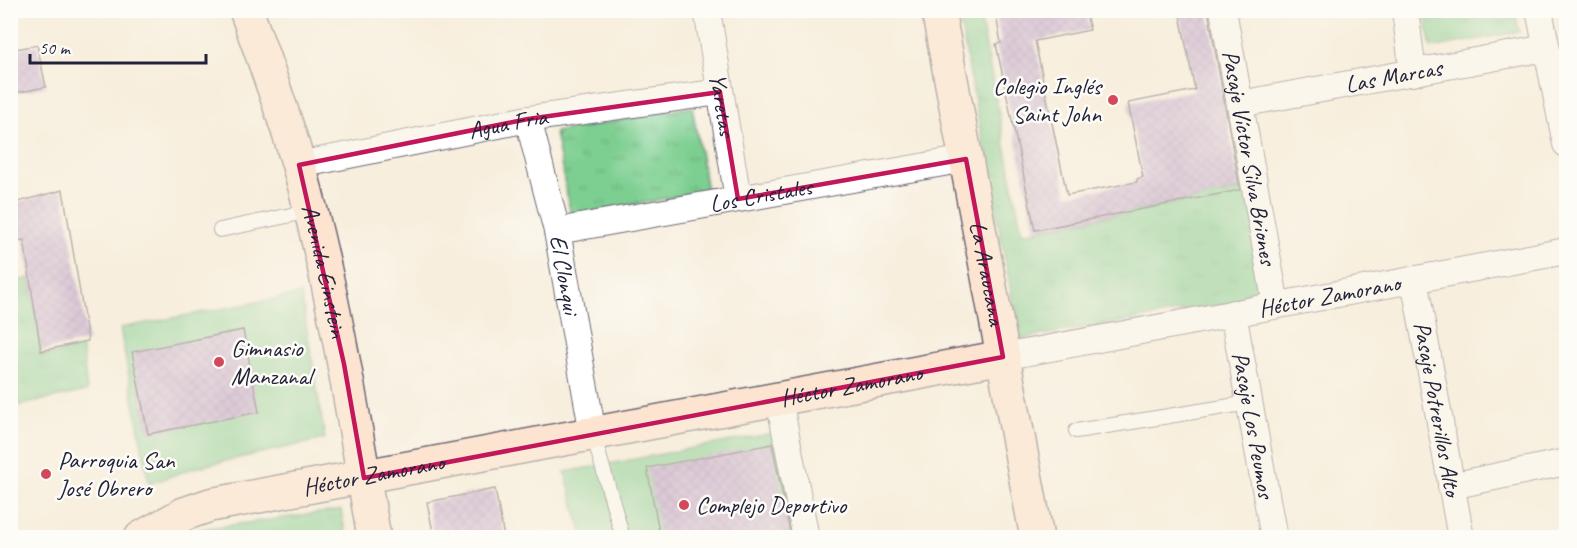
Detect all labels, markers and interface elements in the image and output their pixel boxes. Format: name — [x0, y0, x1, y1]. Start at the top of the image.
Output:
scale bar — [30, 27, 206, 65]
text: 50 m — [39, 37, 72, 59]
street label: Pasaje Víctor Silva Briones — [1216, 48, 1284, 269]
street label: Las Marcas — [1343, 52, 1447, 99]
street label: Yaretas — [703, 71, 743, 140]
place label: Colegio Inglés Saint John — [993, 71, 1104, 129]
marker: Colegio Inglés Saint John — [1106, 93, 1120, 107]
street label: Agua Fria — [466, 101, 551, 146]
street label: Los Cristales — [707, 171, 816, 219]
street label: Avenida Einstein — [295, 201, 354, 341]
street label: La Araucana — [963, 219, 1012, 329]
street label: El Clonqui — [543, 233, 587, 320]
street label: Héctor Zamorano — [1256, 267, 1405, 324]
street label: Pasaje Potrerillos Alto — [1407, 319, 1469, 501]
place label: Gimnasio Manzanal — [231, 333, 315, 391]
street label: Pasaje Los Peumos — [1225, 350, 1282, 502]
marker: Gimnasio Manzanal — [212, 355, 226, 369]
street label: Héctor Zamorano — [778, 357, 927, 413]
place label: Parroquia San José Obrero — [57, 445, 176, 503]
street label: Héctor Zamorano — [300, 446, 449, 502]
marker: Parroquia San José Obrero — [39, 467, 53, 481]
place label: Complejo Deportivo — [696, 490, 848, 520]
marker: Complejo Deportivo — [677, 498, 691, 512]

